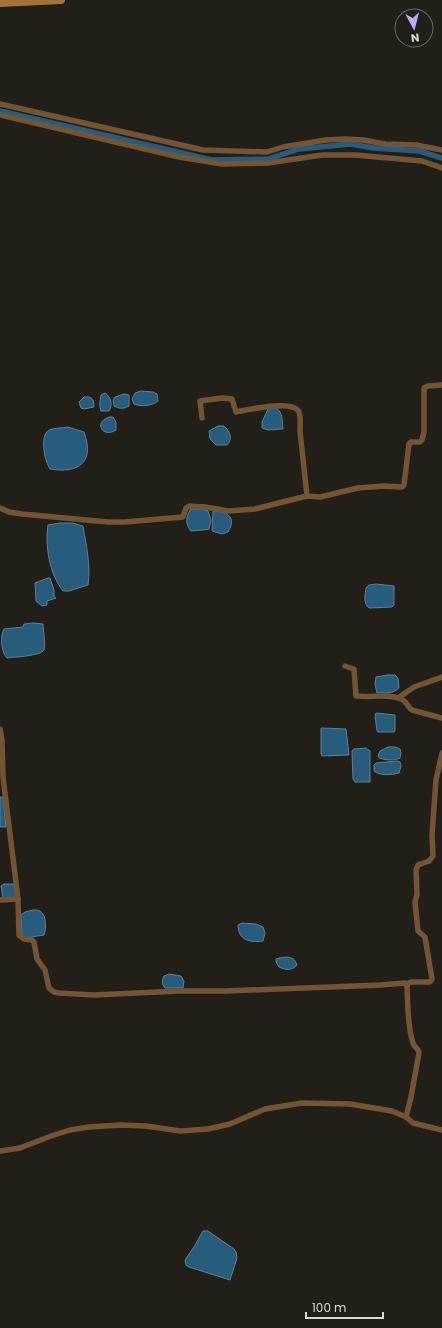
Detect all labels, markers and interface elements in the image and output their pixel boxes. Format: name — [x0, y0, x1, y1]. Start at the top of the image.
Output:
north arrow — [394, 8, 434, 48]
text: N — [410, 29, 420, 46]
scale bar — [306, 1294, 383, 1320]
text: 100 m — [312, 1299, 346, 1316]

